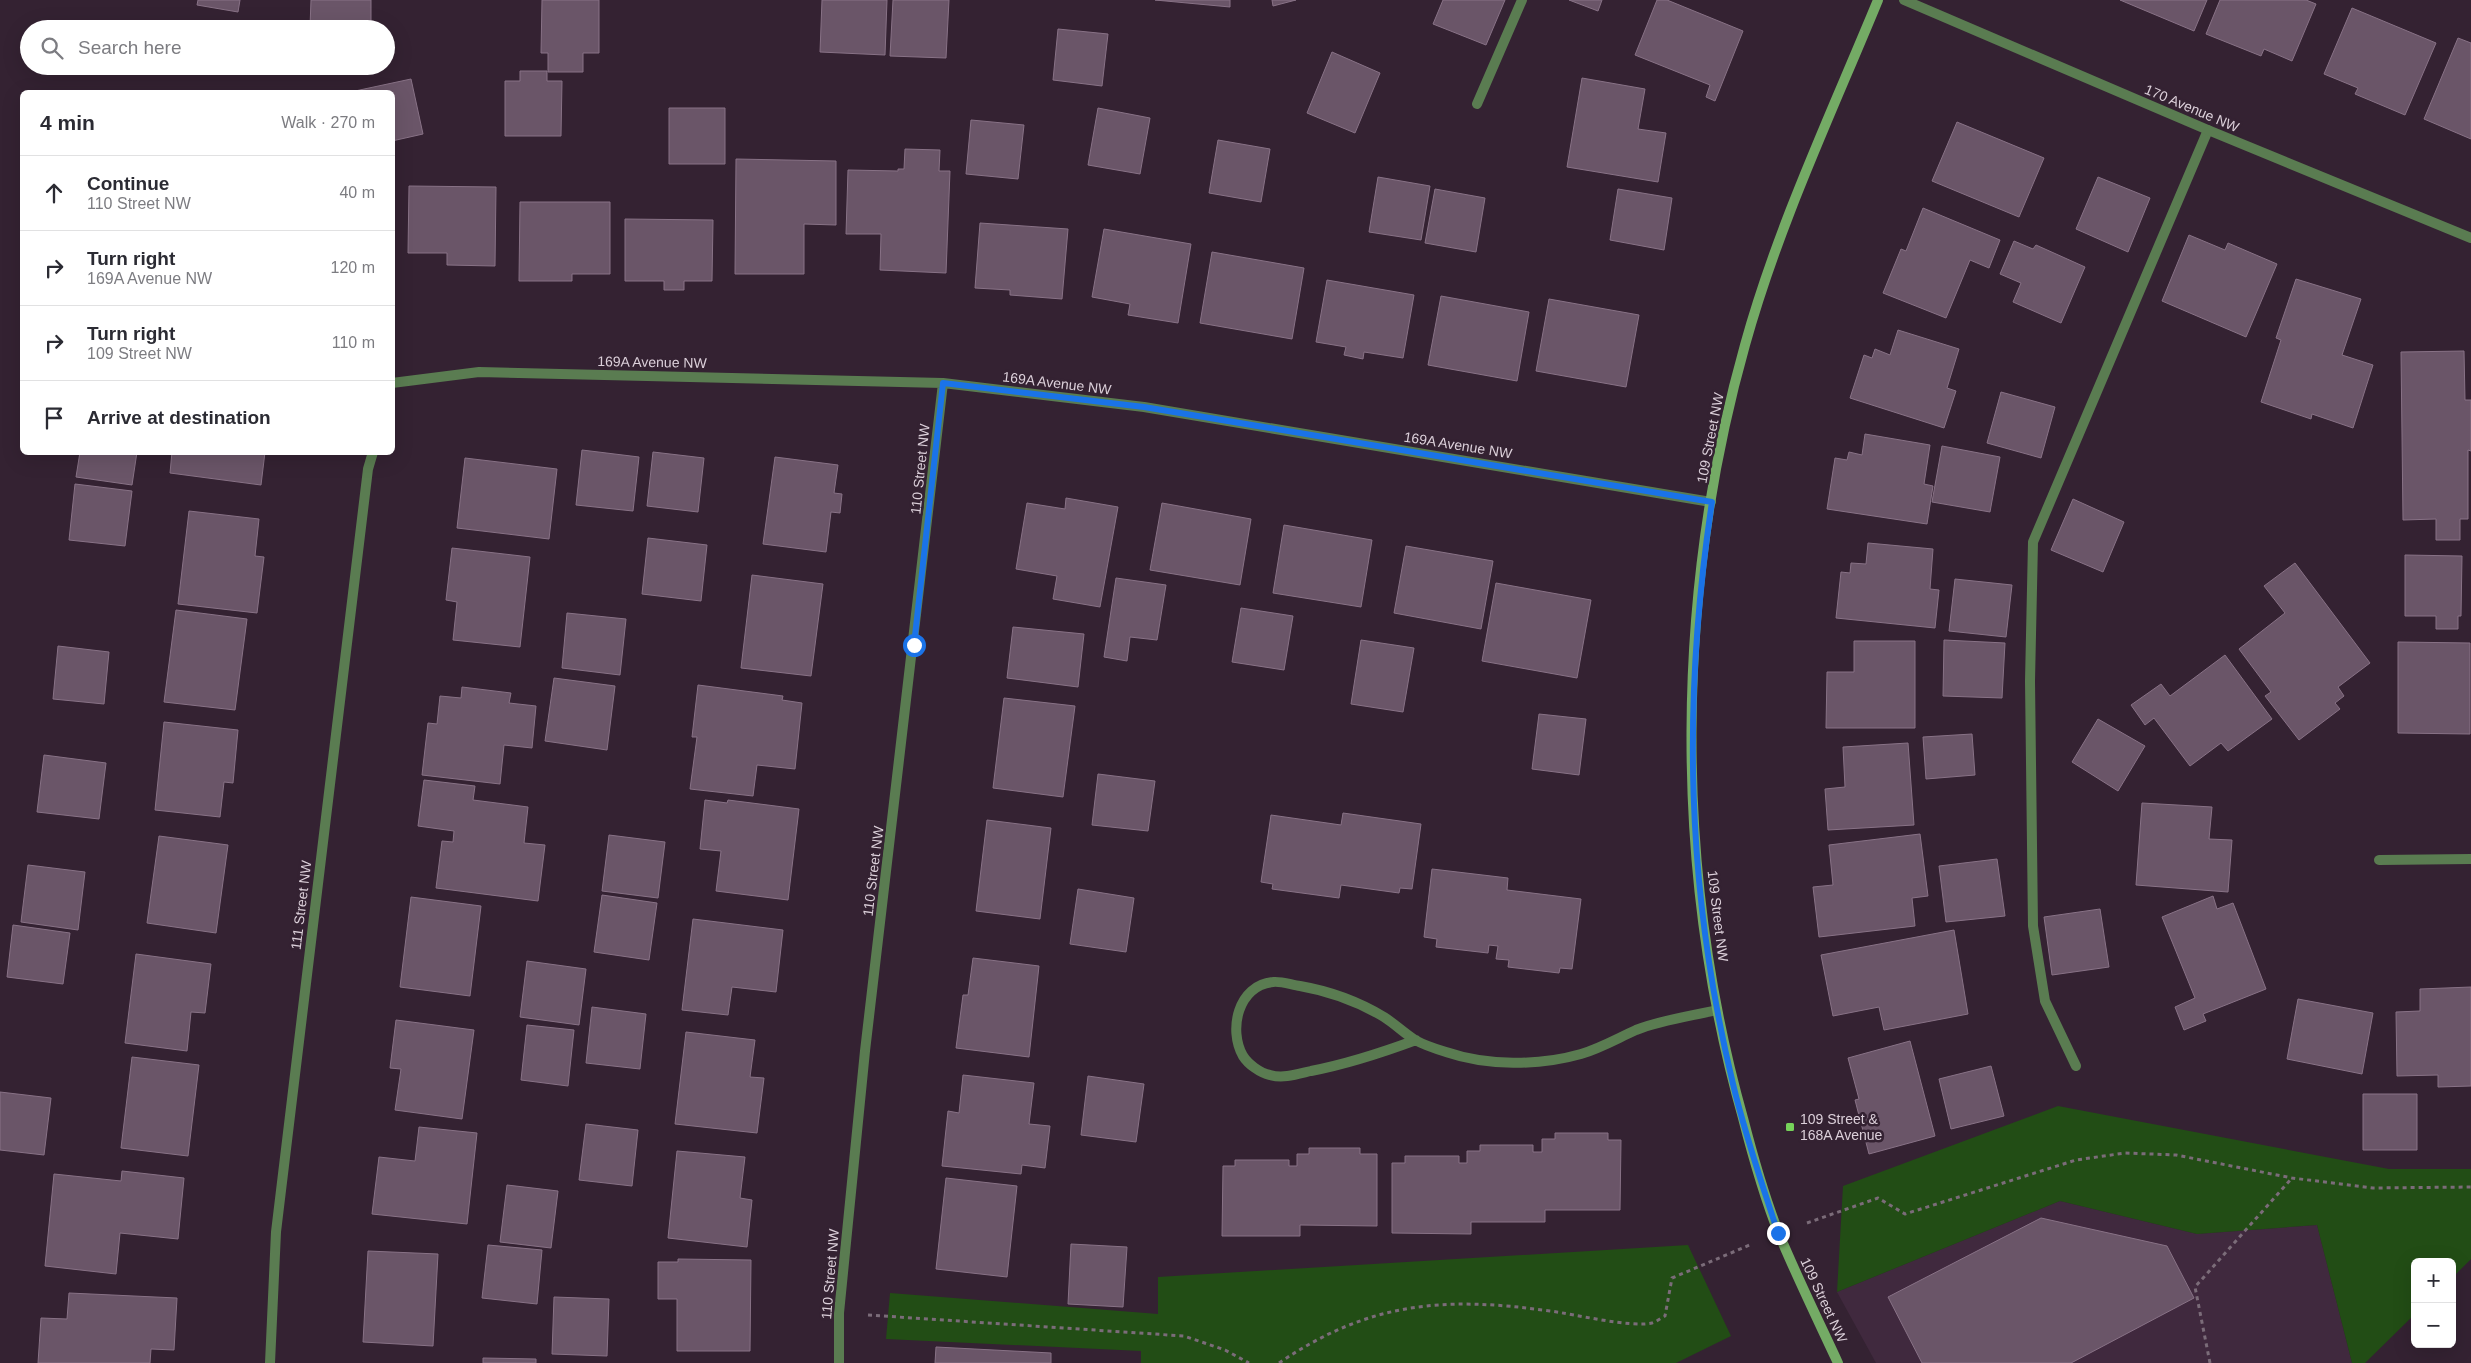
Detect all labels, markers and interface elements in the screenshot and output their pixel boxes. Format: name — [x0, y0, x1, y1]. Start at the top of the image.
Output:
search box — [20, 20, 395, 75]
icon: search — [38, 34, 66, 62]
text: Search here — [78, 37, 182, 58]
street label: 170 Avenue NW — [2142, 81, 2242, 135]
text: 4 min — [40, 111, 95, 134]
text: Walk · 270 m — [281, 114, 375, 131]
text: Continue — [87, 173, 169, 194]
icon: ahead — [40, 179, 68, 207]
text: 40 m — [339, 184, 375, 201]
text: 110 Street NW — [87, 195, 191, 212]
text: Turn right — [87, 248, 175, 269]
icon: right — [40, 254, 68, 282]
text: 120 m — [331, 259, 375, 276]
text: 169A Avenue NW — [87, 270, 212, 287]
text: Turn right — [87, 323, 175, 344]
icon: right — [40, 329, 68, 357]
text: 110 m — [332, 334, 375, 351]
text: 109 Street NW — [87, 345, 192, 362]
street label: 169A Avenue NW — [597, 353, 708, 371]
street label: 169A Avenue NW — [1002, 368, 1113, 398]
street label: 109 Street NW — [1693, 391, 1727, 485]
icon: arrive — [40, 404, 68, 432]
text: Arrive at destination — [87, 407, 271, 428]
street label: 110 Street NW — [907, 422, 933, 515]
street label: 169A Avenue NW — [1403, 429, 1514, 462]
route start — [903, 634, 926, 657]
street label: 110 Street NW — [860, 824, 887, 917]
street label: 111 Street NW — [288, 859, 315, 951]
street label: 109 Street NW — [1704, 869, 1732, 963]
place label: 109 Street & 168A Avenue — [1800, 1111, 1882, 1143]
marker: 109 Street & 168A Avenue — [1784, 1121, 1796, 1133]
route end — [1767, 1222, 1790, 1245]
street label: 110 Street NW — [818, 1227, 842, 1320]
street label: 109 Street NW — [1797, 1255, 1851, 1346]
map controls — [2411, 1258, 2456, 1348]
button: + — [2411, 1258, 2456, 1303]
button: − — [2411, 1303, 2456, 1348]

